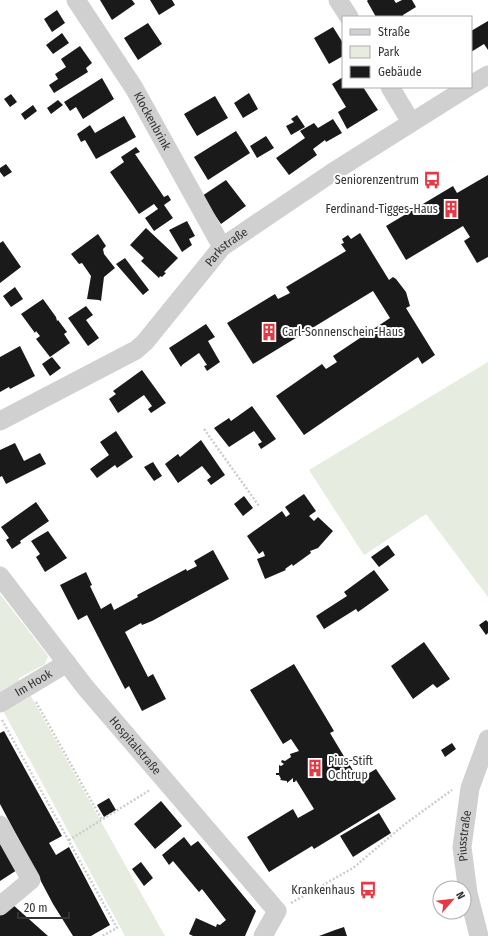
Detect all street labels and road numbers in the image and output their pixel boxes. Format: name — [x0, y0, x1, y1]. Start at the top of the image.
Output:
street label: Klockenbrink — [131, 89, 174, 153]
street label: Parkstraße — [202, 225, 250, 269]
street label: Im Hook — [12, 666, 55, 699]
street label: Hospitalstraße — [106, 714, 164, 778]
street label: Piusstraße — [455, 809, 474, 862]

